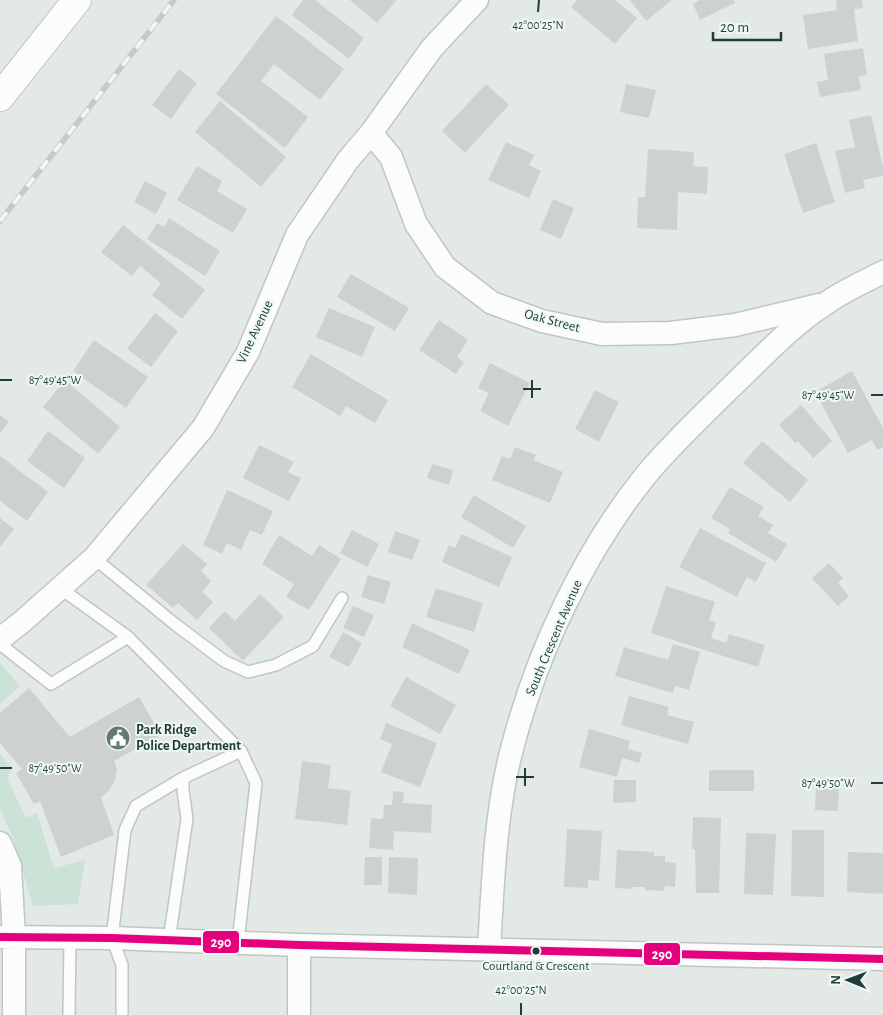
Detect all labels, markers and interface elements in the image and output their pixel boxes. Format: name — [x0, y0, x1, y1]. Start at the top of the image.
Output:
scale bar — [713, 10, 780, 42]
text: 42°00'25"N — [512, 19, 564, 31]
text: 20 m — [720, 20, 749, 35]
street label: Vine Avenue — [234, 298, 276, 366]
street label: Oak Street — [523, 307, 582, 335]
text: 87°49'45"W — [29, 374, 82, 386]
text: 87°49'45"W — [802, 389, 855, 401]
street label: South Crescent Avenue — [523, 578, 585, 698]
place label: Park Ridge Police Department — [136, 723, 241, 753]
public building icon: Park Ridge Police Department — [105, 725, 131, 751]
text: 87°49'50"W — [28, 762, 82, 774]
text: 87°49'50"W — [801, 777, 855, 789]
line badge: 290 — [202, 930, 240, 954]
text: 290 — [211, 936, 231, 950]
line badge: 290 — [643, 942, 681, 966]
marker: Courtland & Crescent — [531, 946, 541, 956]
text: 290 — [652, 948, 672, 962]
north arrow — [823, 955, 873, 1005]
place label: Courtland & Crescent — [483, 960, 589, 973]
text: N — [829, 975, 843, 985]
text: 42°00'25"N — [495, 984, 547, 996]

